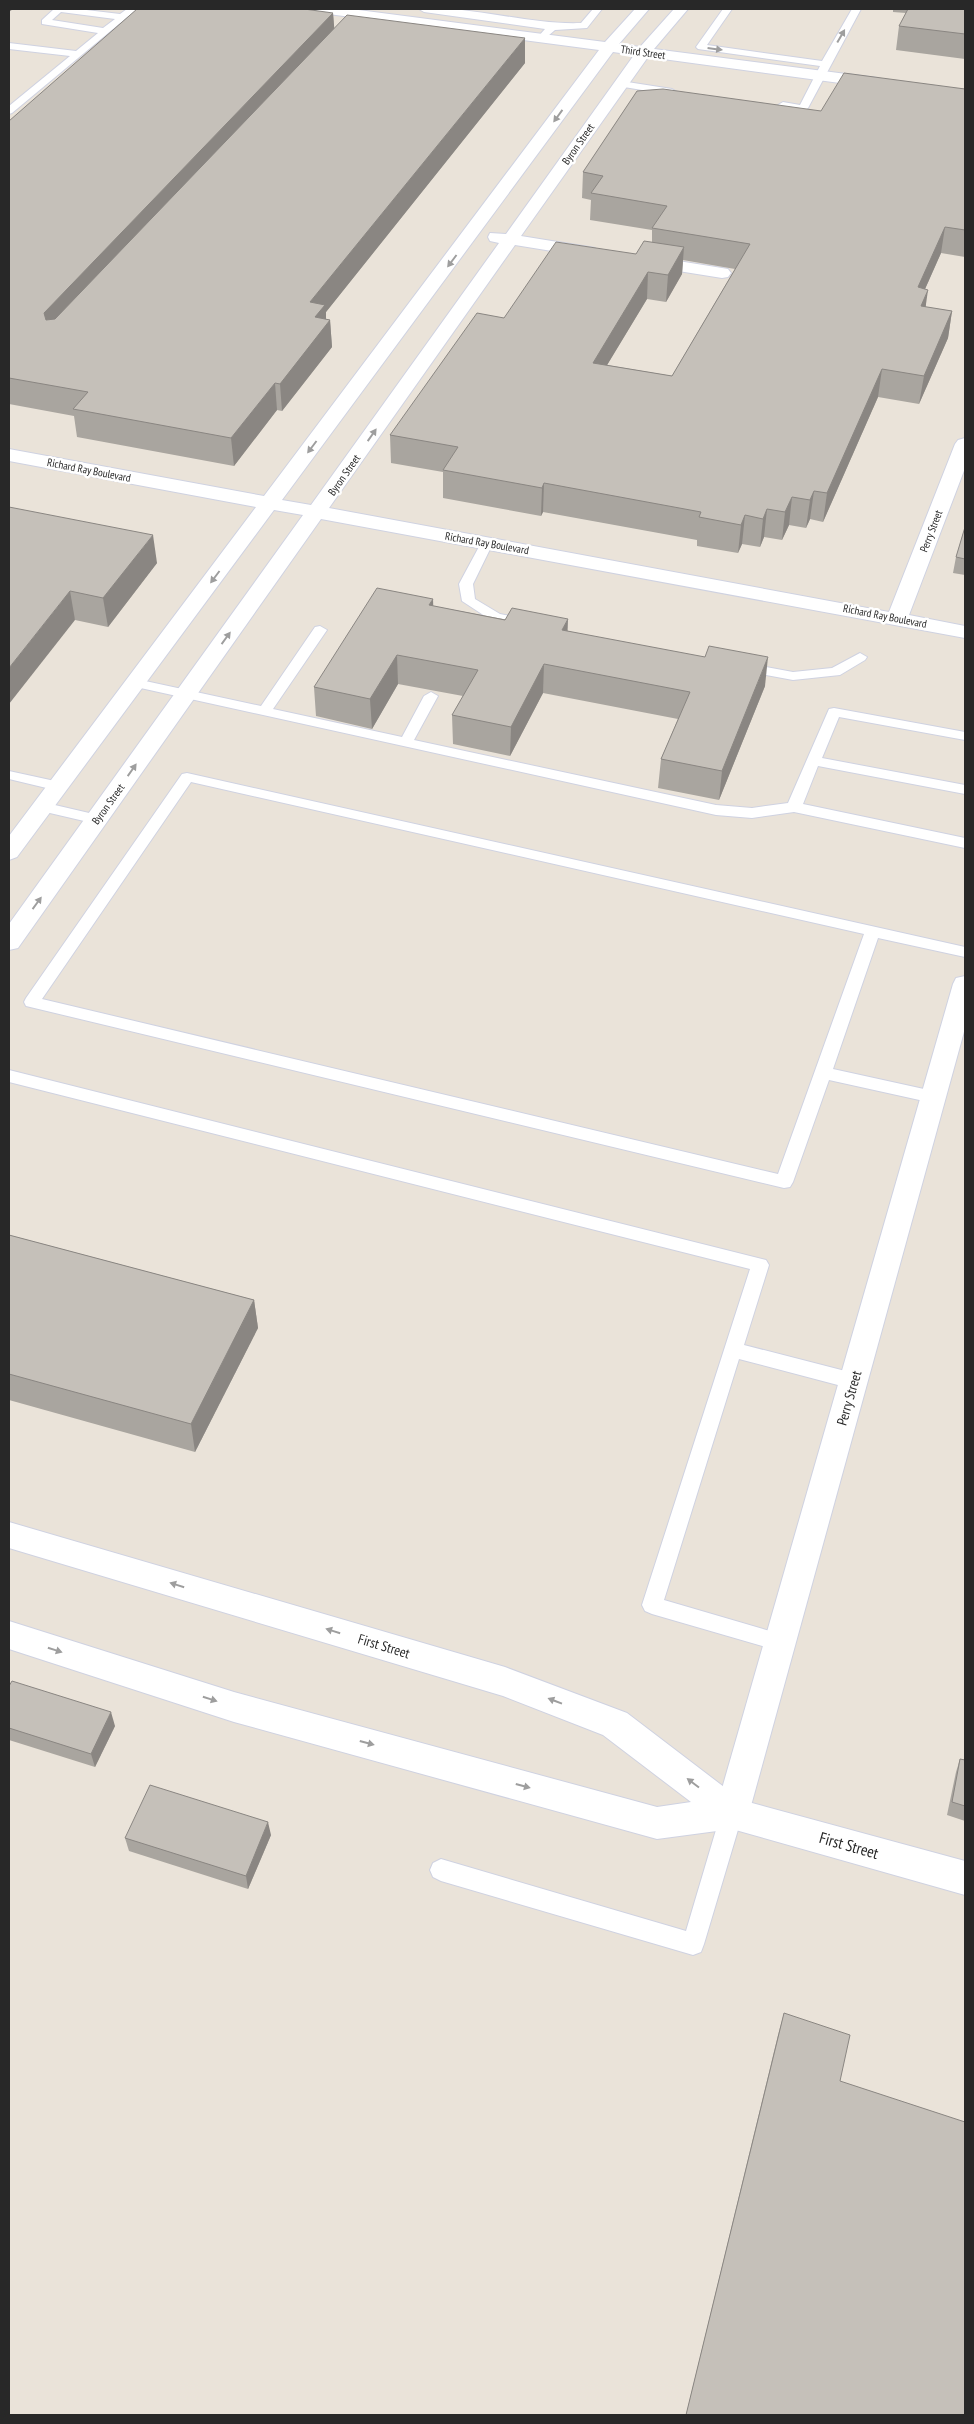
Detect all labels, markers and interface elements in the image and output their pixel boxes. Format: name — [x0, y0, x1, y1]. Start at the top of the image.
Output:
one-way arrow — [836, 30, 845, 43]
street label: Third Street — [620, 42, 666, 62]
one-way arrow — [708, 45, 724, 53]
one-way arrow — [553, 109, 564, 122]
street label: Byron Street — [559, 121, 597, 167]
one-way arrow — [446, 254, 457, 267]
one-way arrow — [367, 428, 377, 442]
one-way arrow — [307, 440, 317, 454]
street label: Byron Street — [325, 452, 363, 498]
street label: Richard Ray Boulevard — [46, 455, 132, 485]
street label: Perry Street — [917, 508, 945, 554]
street label: Richard Ray Boulevard — [444, 529, 530, 557]
one-way arrow — [210, 570, 220, 584]
street label: Richard Ray Boulevard — [842, 601, 928, 631]
one-way arrow — [221, 632, 231, 645]
one-way arrow — [127, 764, 137, 777]
street label: Byron Street — [89, 781, 127, 827]
one-way arrow — [32, 896, 42, 909]
street label: Perry Street — [833, 1368, 865, 1427]
one-way arrow — [170, 1580, 185, 1588]
one-way arrow — [326, 1626, 341, 1634]
street label: First Street — [356, 1630, 412, 1662]
one-way arrow — [48, 1647, 63, 1654]
one-way arrow — [203, 1695, 218, 1703]
one-way arrow — [547, 1697, 562, 1705]
one-way arrow — [359, 1739, 374, 1747]
one-way arrow — [686, 1778, 700, 1788]
one-way arrow — [516, 1783, 531, 1791]
street label: First Street — [817, 1827, 882, 1863]

